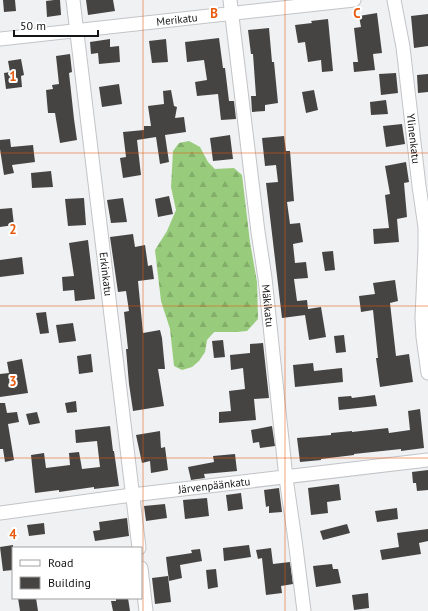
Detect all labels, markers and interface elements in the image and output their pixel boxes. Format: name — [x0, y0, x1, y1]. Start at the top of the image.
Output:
text: B — [210, 5, 218, 22]
text: C — [353, 5, 361, 22]
street label: Merikatu — [156, 10, 198, 29]
scale bar — [14, 12, 98, 38]
text: 50 m — [20, 18, 46, 33]
text: 1 — [9, 68, 17, 85]
street label: Ylinenkatu — [404, 113, 423, 164]
text: 2 — [9, 221, 17, 238]
street label: Erkinkatu — [96, 251, 116, 297]
street label: Mäkikatu — [259, 284, 277, 328]
text: 3 — [9, 373, 17, 390]
street label: Järvenpäänkatu — [176, 474, 251, 497]
text: 4 — [9, 526, 17, 543]
legend — [12, 547, 142, 599]
text: Road — [48, 555, 73, 570]
text: Building — [48, 575, 91, 590]

